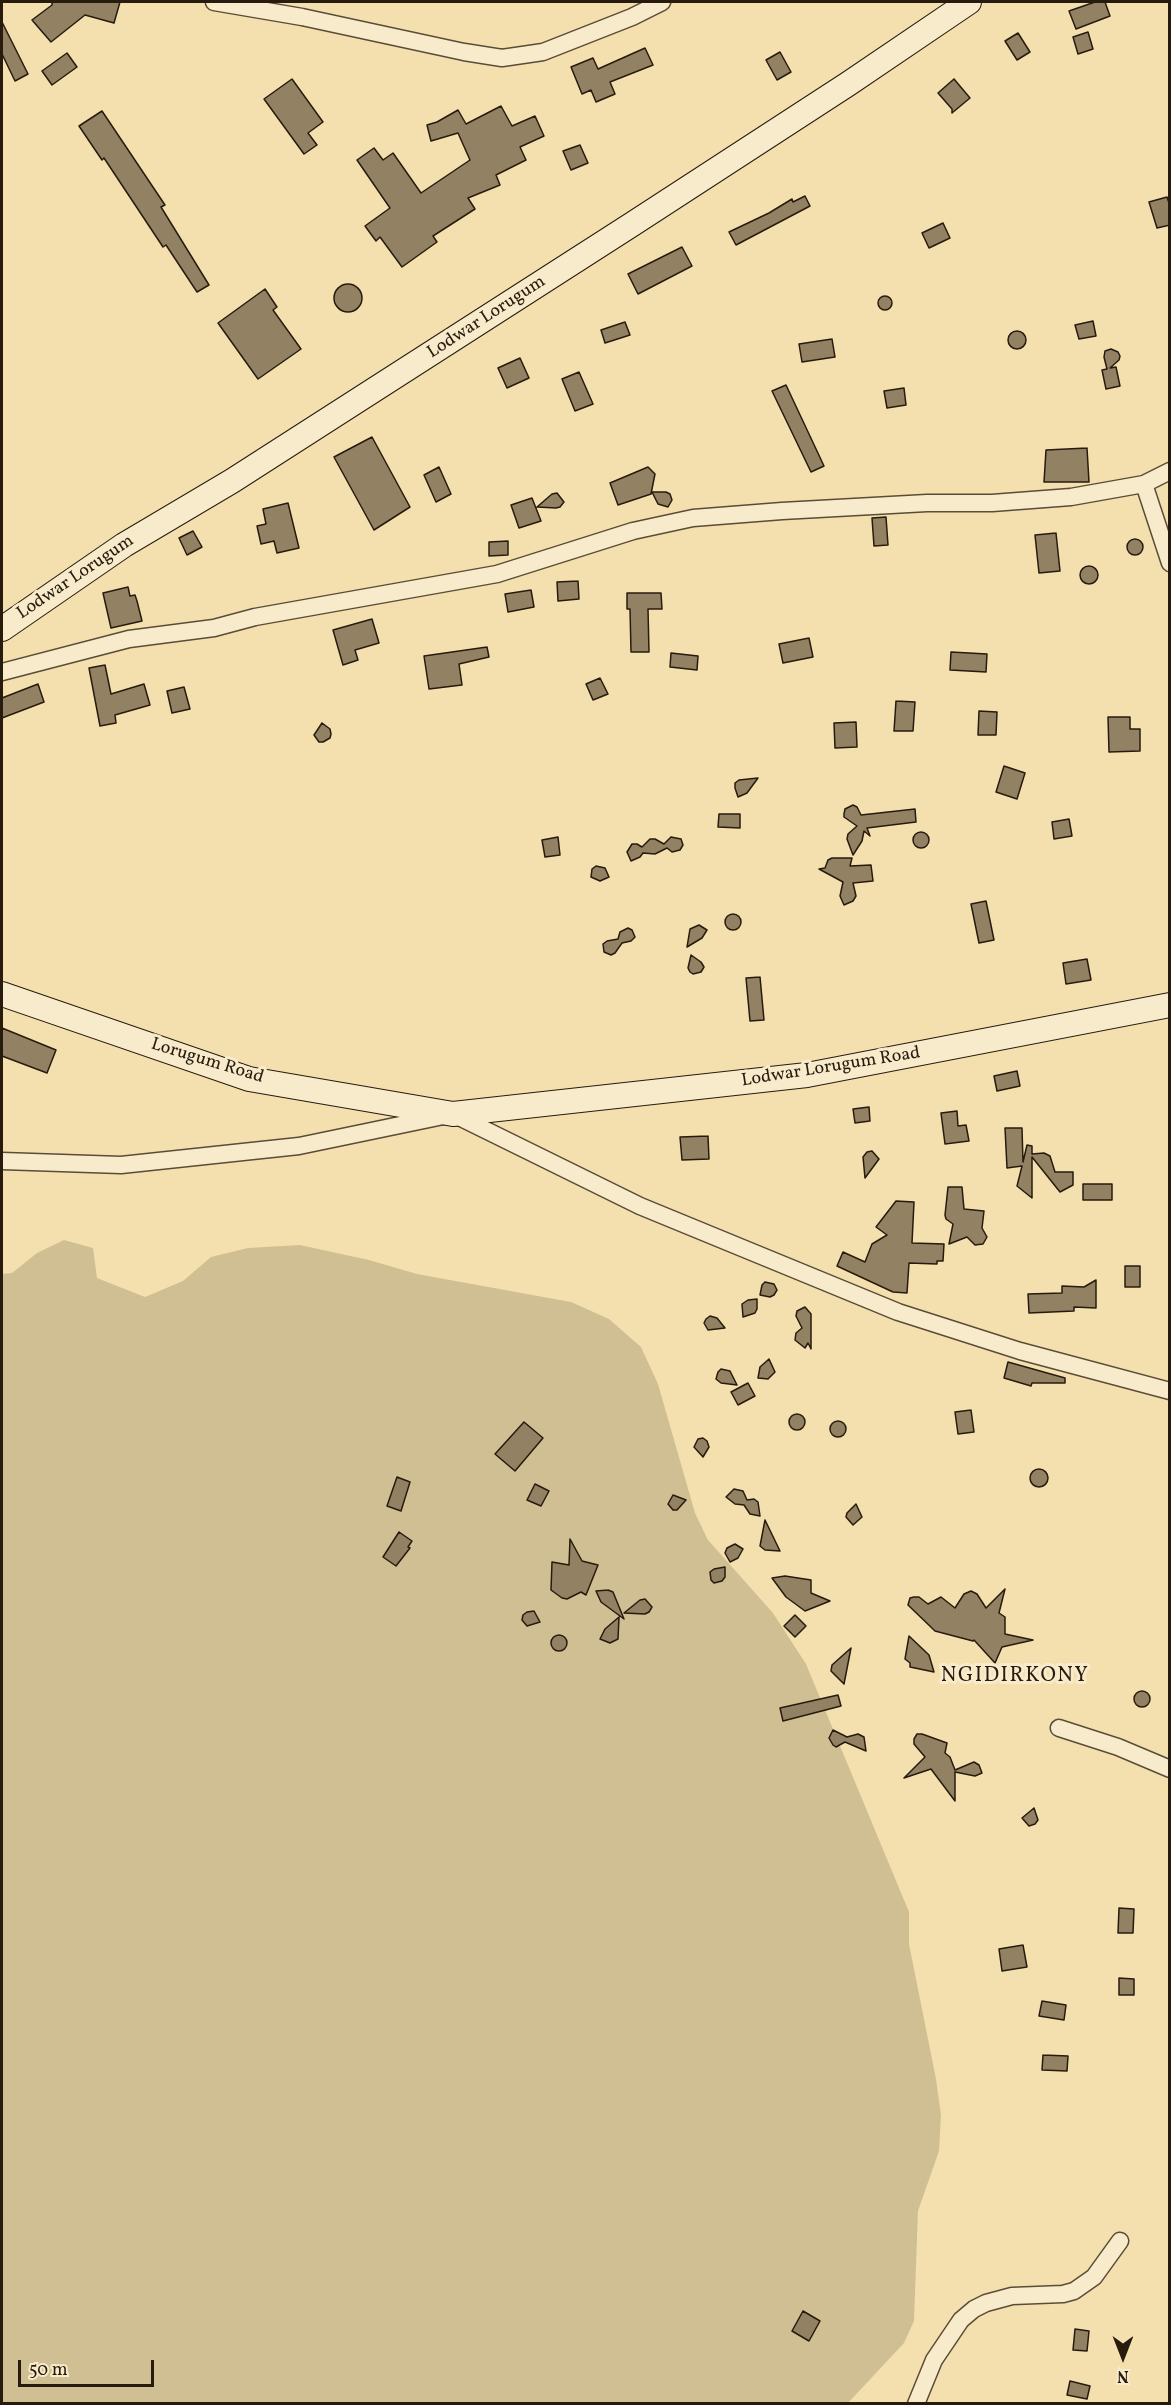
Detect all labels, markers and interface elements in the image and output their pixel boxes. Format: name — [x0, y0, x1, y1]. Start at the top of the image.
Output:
street label: Lodwar Lorugum — [424, 272, 550, 364]
street label: Lodwar Lorugum — [13, 531, 139, 625]
street label: Lorugum Road — [148, 1035, 266, 1089]
street label: Lodwar Lorugum Road — [740, 1043, 922, 1093]
district label: NGIDIRKONY — [941, 1664, 1089, 1690]
north arrow — [1093, 2327, 1153, 2387]
scale bar — [21, 2348, 158, 2386]
text: 50 m — [29, 2358, 68, 2383]
text: N — [1117, 2364, 1129, 2386]

